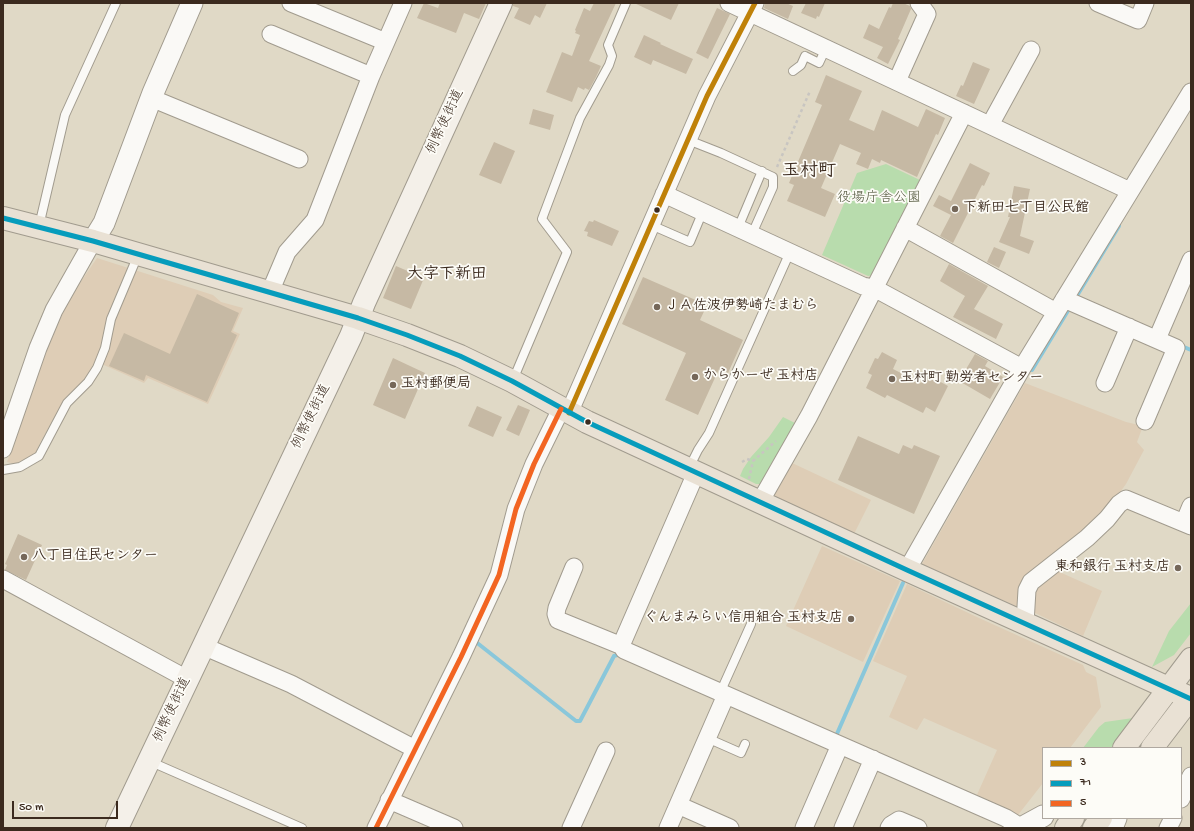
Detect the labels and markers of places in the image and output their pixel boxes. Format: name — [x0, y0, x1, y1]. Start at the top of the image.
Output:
place label: 下新田七丁目公民館 — [963, 201, 1089, 217]
marker: 下新田七丁目公民館 — [950, 204, 960, 214]
unlabelled marker — [652, 205, 662, 215]
place label: ＪＡ佐波伊勢崎たまむら — [665, 299, 819, 315]
marker: ＪＡ佐波伊勢崎たまむら — [652, 302, 662, 312]
place label: からかーぜ 玉村店 — [703, 369, 818, 385]
place label: 玉村町 勤労者センター — [900, 371, 1043, 387]
marker: からかーぜ 玉村店 — [690, 372, 700, 382]
marker: 玉村町 勤労者センター — [887, 374, 897, 384]
place label: 玉村郵便局 — [401, 377, 471, 393]
marker: 玉村郵便局 — [388, 380, 398, 390]
unlabelled marker — [583, 417, 593, 427]
place label: 八丁目住民センター — [32, 549, 158, 565]
marker: 八丁目住民センター — [19, 552, 29, 562]
place label: 東和銀行 玉村支店 — [1055, 560, 1170, 576]
marker: 東和銀行 玉村支店 — [1173, 563, 1183, 573]
place label: ぐんまみらい信用組合 玉村支店 — [644, 611, 843, 627]
marker: ぐんまみらい信用組合 玉村支店 — [846, 614, 856, 624]

